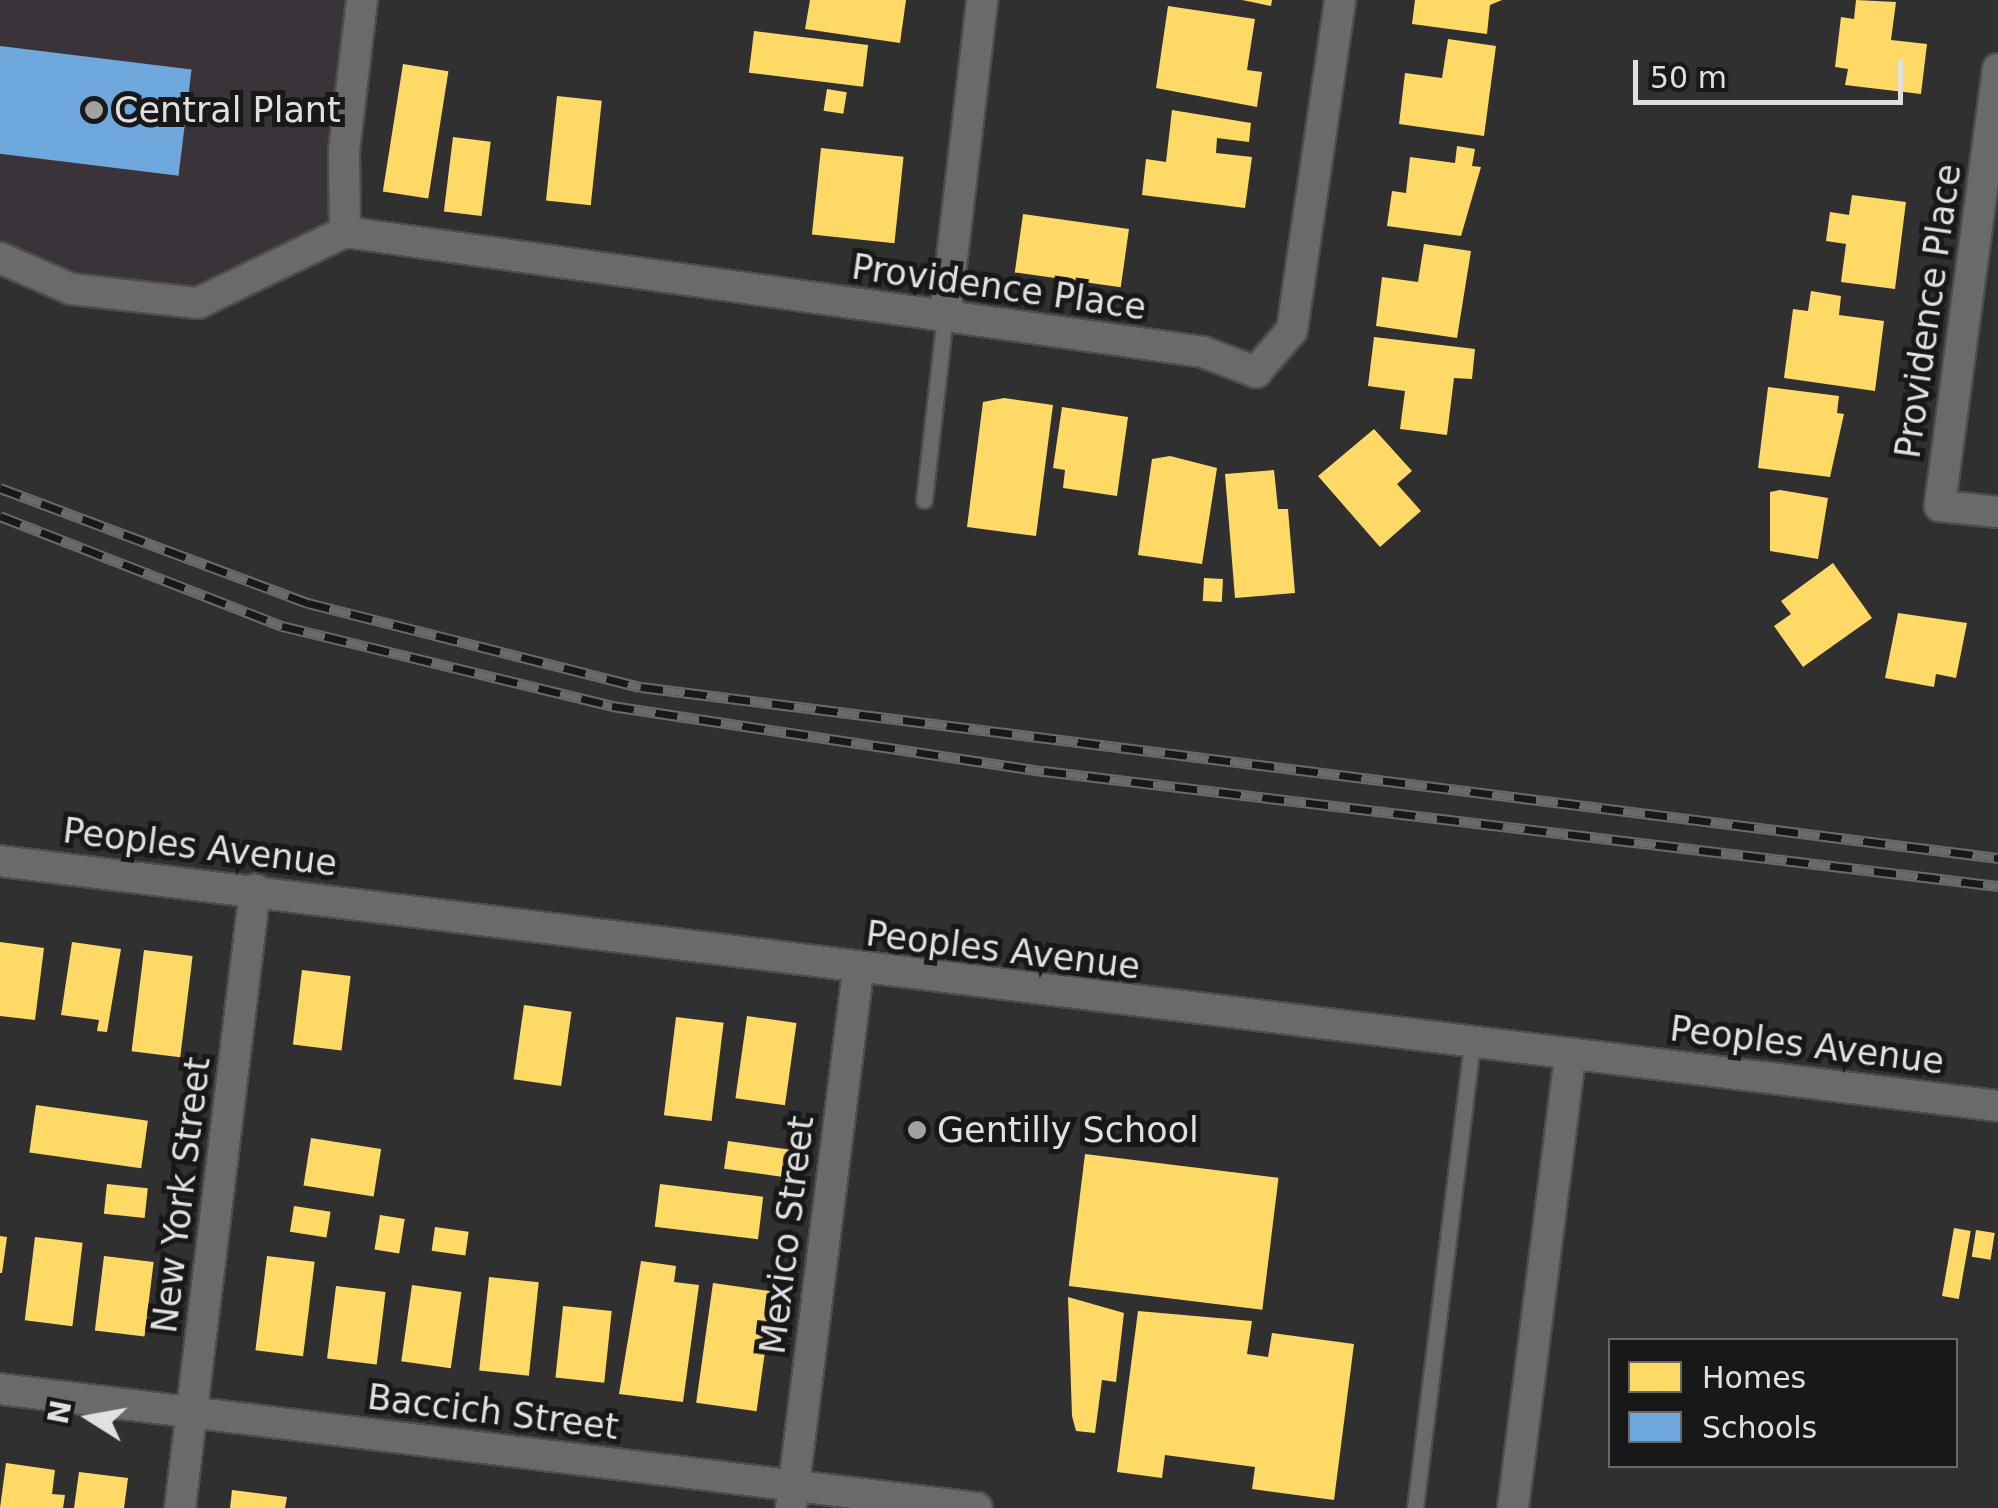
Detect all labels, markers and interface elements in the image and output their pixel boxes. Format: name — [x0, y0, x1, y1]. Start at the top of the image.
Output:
scale bar — [1638, 40, 1908, 102]
text: 50 m — [1650, 60, 1727, 95]
place label: Central Plant — [114, 89, 341, 131]
marker: Central Plant — [83, 99, 105, 121]
street label: Providence Place — [1887, 161, 1969, 461]
street label: Providence Place — [849, 246, 1149, 328]
street label: Peoples Avenue — [61, 809, 339, 885]
street label: Peoples Avenue — [864, 912, 1142, 988]
street label: Peoples Avenue — [1668, 1007, 1946, 1083]
street label: New York Street — [143, 1055, 219, 1335]
place label: Gentilly School — [937, 1109, 1199, 1151]
street label: Mexico Street — [752, 1113, 822, 1357]
marker: Gentilly School — [906, 1119, 928, 1141]
legend — [1608, 1338, 1958, 1468]
text: Homes — [1702, 1360, 1806, 1395]
north arrow — [40, 1368, 140, 1468]
street label: Baccich Street — [365, 1376, 621, 1448]
text: N — [42, 1398, 78, 1427]
text: Schools — [1702, 1410, 1817, 1445]

